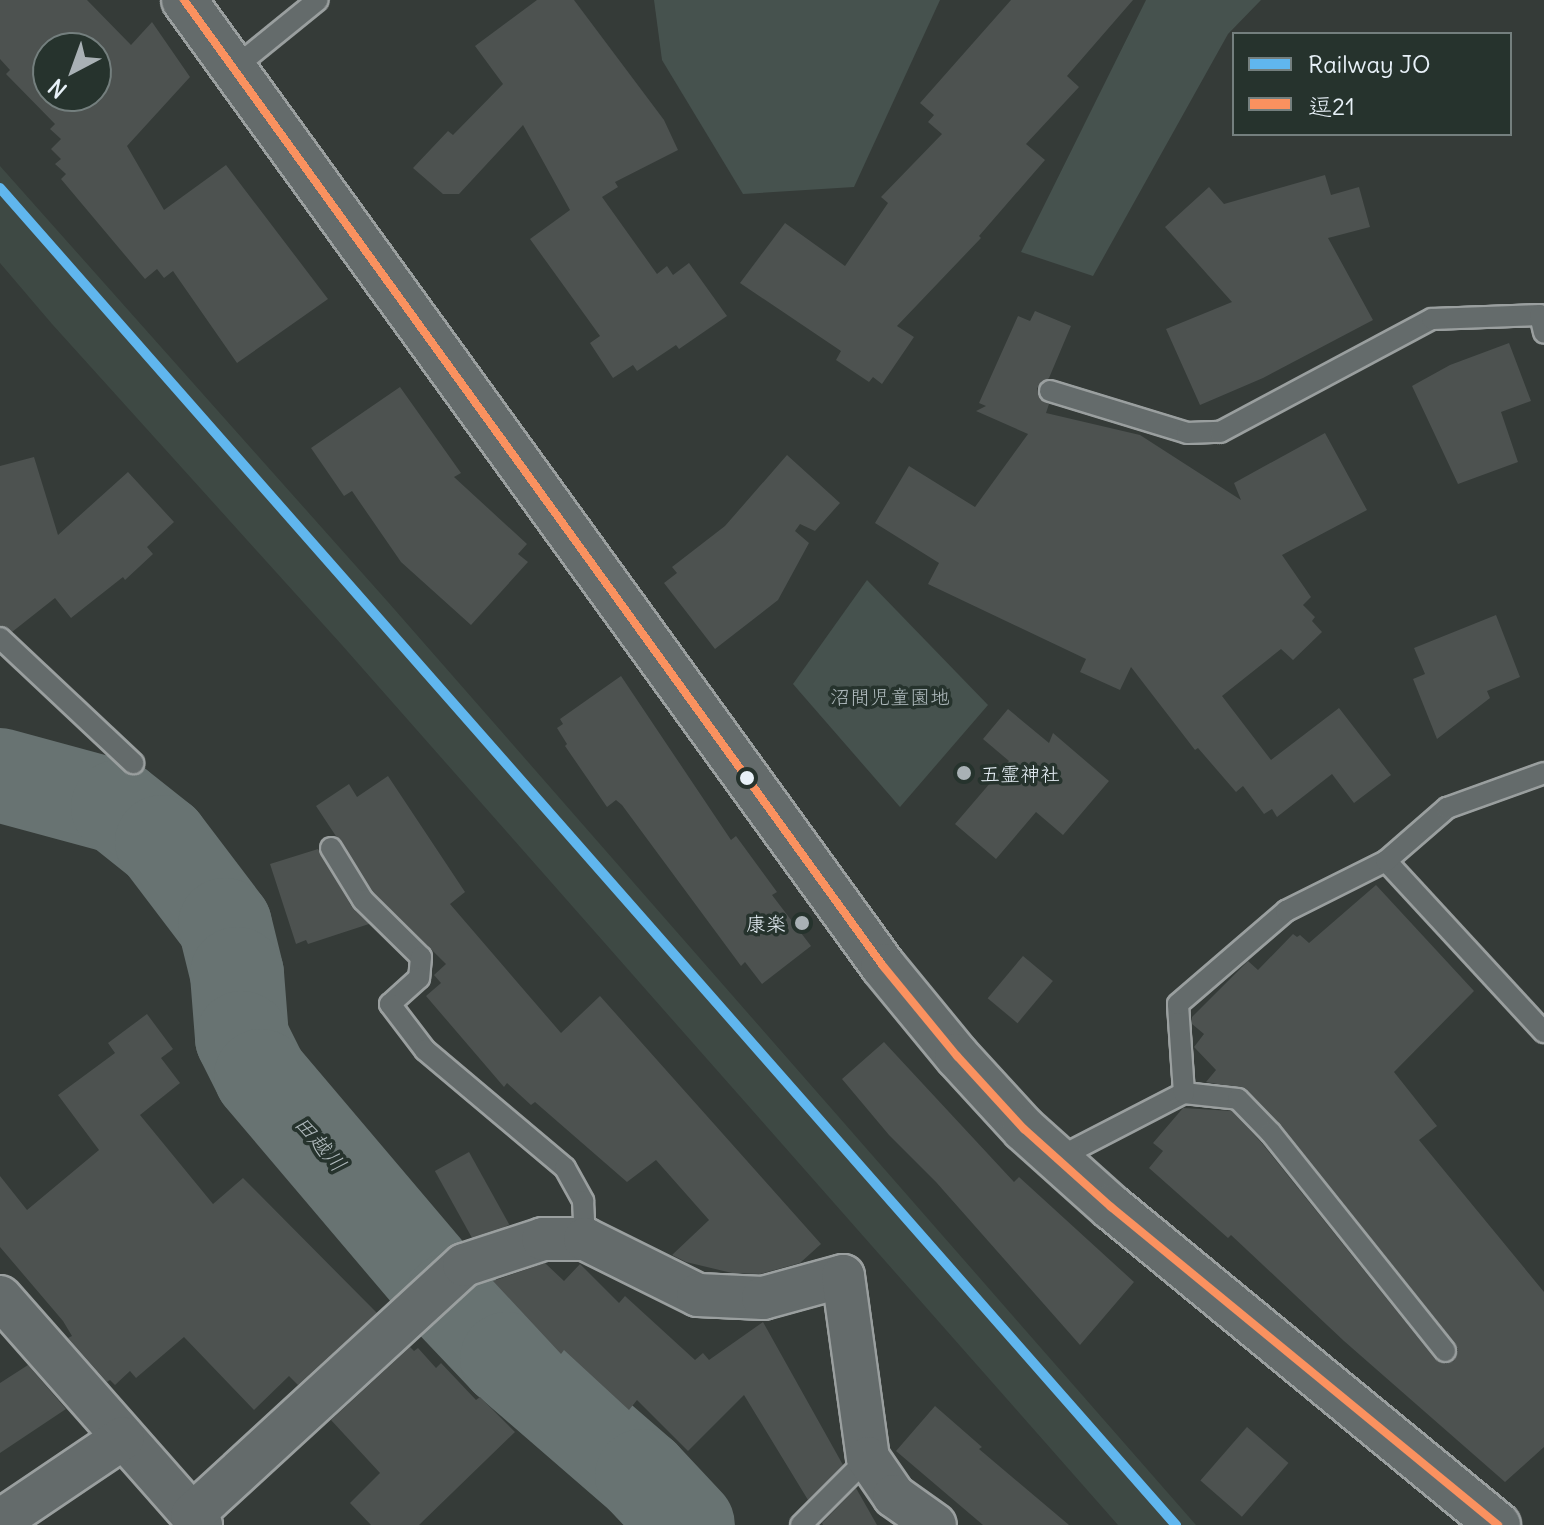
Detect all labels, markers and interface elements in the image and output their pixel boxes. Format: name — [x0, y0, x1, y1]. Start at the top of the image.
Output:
north arrow — [32, 32, 112, 112]
legend — [1232, 32, 1512, 136]
text: Railway JO — [1308, 49, 1431, 79]
text: N — [43, 73, 72, 104]
text: 逗21 — [1308, 91, 1355, 121]
park label: 沼間児童園地 — [830, 684, 950, 708]
place label: 五霊神社 — [980, 761, 1060, 785]
marker: 五霊神社 — [955, 764, 973, 782]
unlabelled marker — [739, 770, 755, 786]
place label: 康楽 — [746, 911, 786, 935]
marker: 康楽 — [793, 914, 811, 932]
water label: 田越川 — [288, 1110, 352, 1178]

